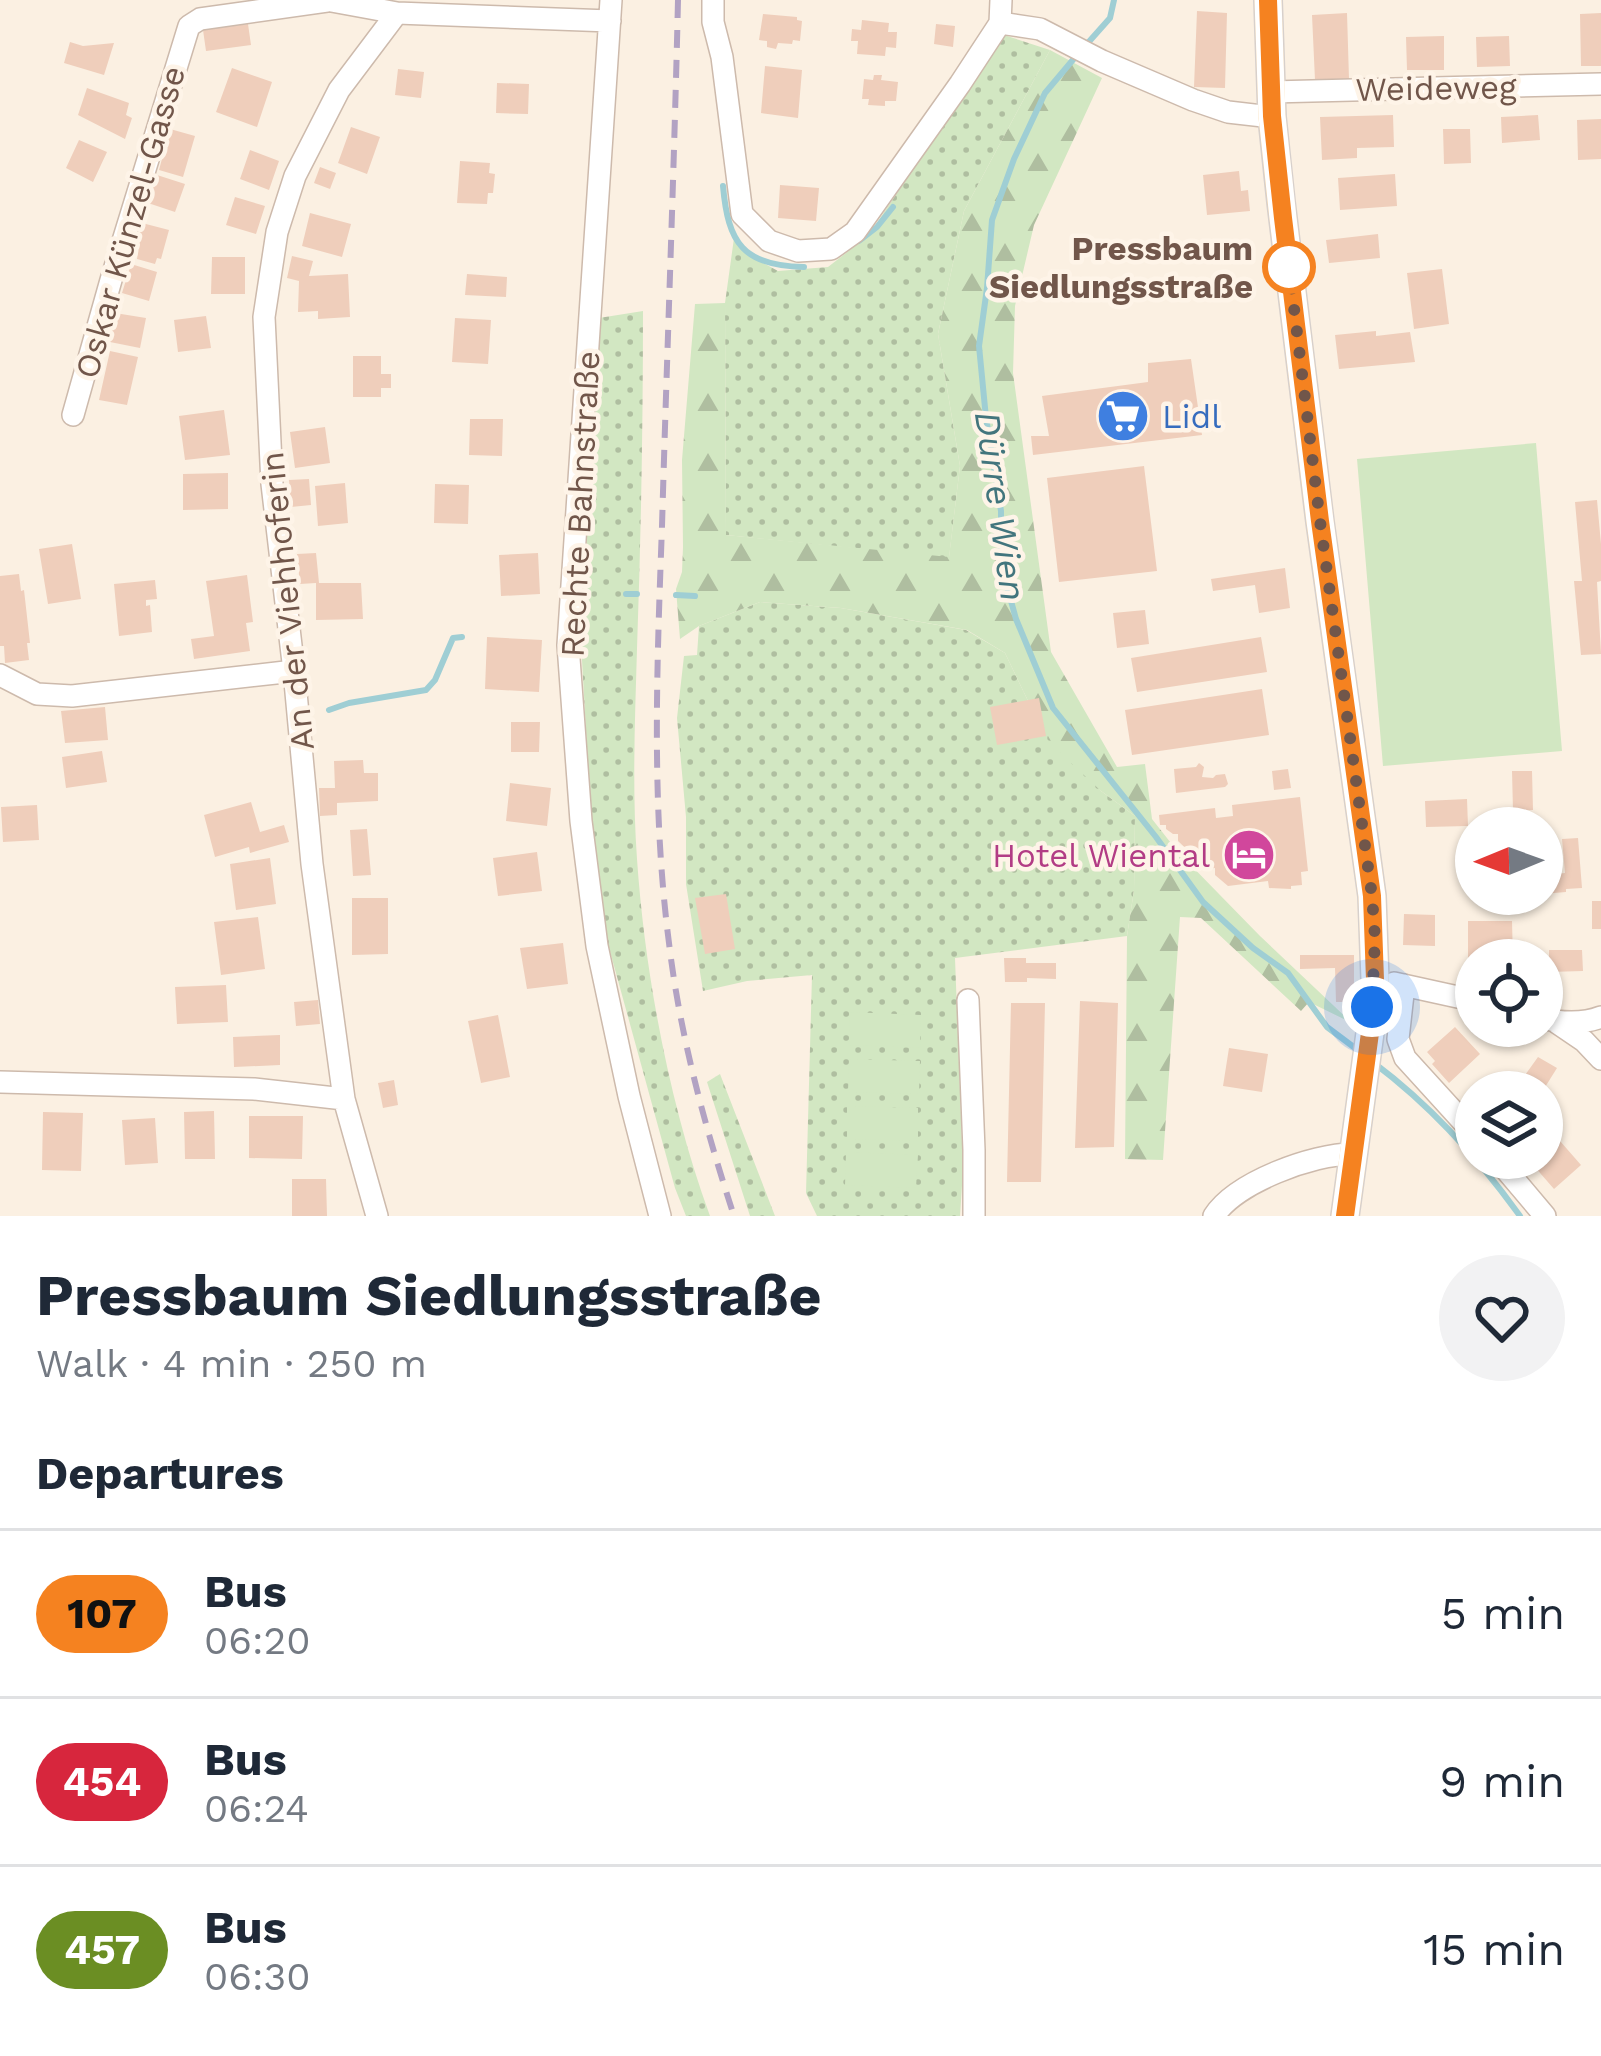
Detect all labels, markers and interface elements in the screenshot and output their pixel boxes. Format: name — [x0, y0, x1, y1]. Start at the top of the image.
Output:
street label: Oskar Künzel-Gasse — [67, 61, 193, 383]
street label: Weideweg — [1355, 67, 1517, 109]
place label: Pressbaum Siedlungsstraße — [989, 229, 1253, 306]
marker: Pressbaum Siedlungsstraße — [1264, 242, 1314, 292]
street label: Rechte Bahnstraße — [553, 350, 607, 658]
supermarket icon: Lidl — [1095, 388, 1151, 444]
place label: Lidl — [1162, 397, 1221, 436]
water label: Dürre Wien — [966, 408, 1034, 604]
street label: An der Viehhoferin — [252, 450, 322, 752]
north arrow — [1455, 807, 1563, 915]
map controls — [1455, 807, 1563, 1179]
hotel icon: Hotel Wiental — [1221, 827, 1277, 883]
place label: Hotel Wiental — [992, 836, 1210, 875]
button: locate — [1455, 939, 1563, 1047]
your location — [1342, 977, 1402, 1037]
button: layers — [1455, 1071, 1563, 1179]
button: heart — [1439, 1255, 1565, 1381]
text: Pressbaum Siedlungsstraße — [36, 1262, 822, 1329]
text: Walk · 4 min · 250 m — [36, 1341, 427, 1386]
text: Departures — [36, 1447, 284, 1500]
text: Bus — [204, 1565, 287, 1618]
text: 5 min — [1441, 1587, 1565, 1640]
text: 107 — [67, 1589, 137, 1638]
text: 06:20 — [204, 1618, 311, 1663]
text: Bus — [204, 1733, 287, 1786]
text: 9 min — [1439, 1755, 1565, 1808]
text: 454 — [63, 1757, 141, 1806]
text: 06:24 — [204, 1786, 309, 1831]
text: Bus — [204, 1901, 287, 1954]
text: 15 min — [1423, 1923, 1565, 1976]
text: 457 — [64, 1925, 140, 1974]
text: 06:30 — [204, 1954, 311, 1999]

